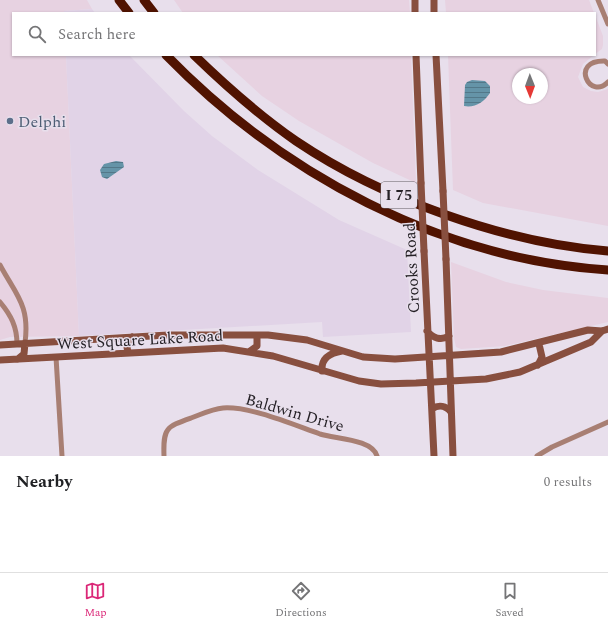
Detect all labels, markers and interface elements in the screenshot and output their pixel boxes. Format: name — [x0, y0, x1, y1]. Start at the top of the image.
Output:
search box — [12, 12, 596, 56]
icon: search — [26, 23, 48, 45]
text: Search here — [58, 23, 136, 46]
north arrow — [512, 68, 548, 104]
place label: Delphi — [18, 110, 66, 134]
marker: Delphi — [5, 116, 15, 126]
road number: I 75 — [381, 182, 417, 208]
street label: Crooks Road — [398, 222, 426, 314]
street label: West Square Lake Road — [56, 324, 224, 356]
street label: Baldwin Drive — [243, 387, 347, 438]
text: Nearby — [16, 469, 72, 495]
text: 0 results — [544, 472, 592, 492]
tab: Map — [84, 580, 107, 621]
tab: Directions — [275, 580, 327, 621]
tab: Saved — [495, 580, 524, 621]

